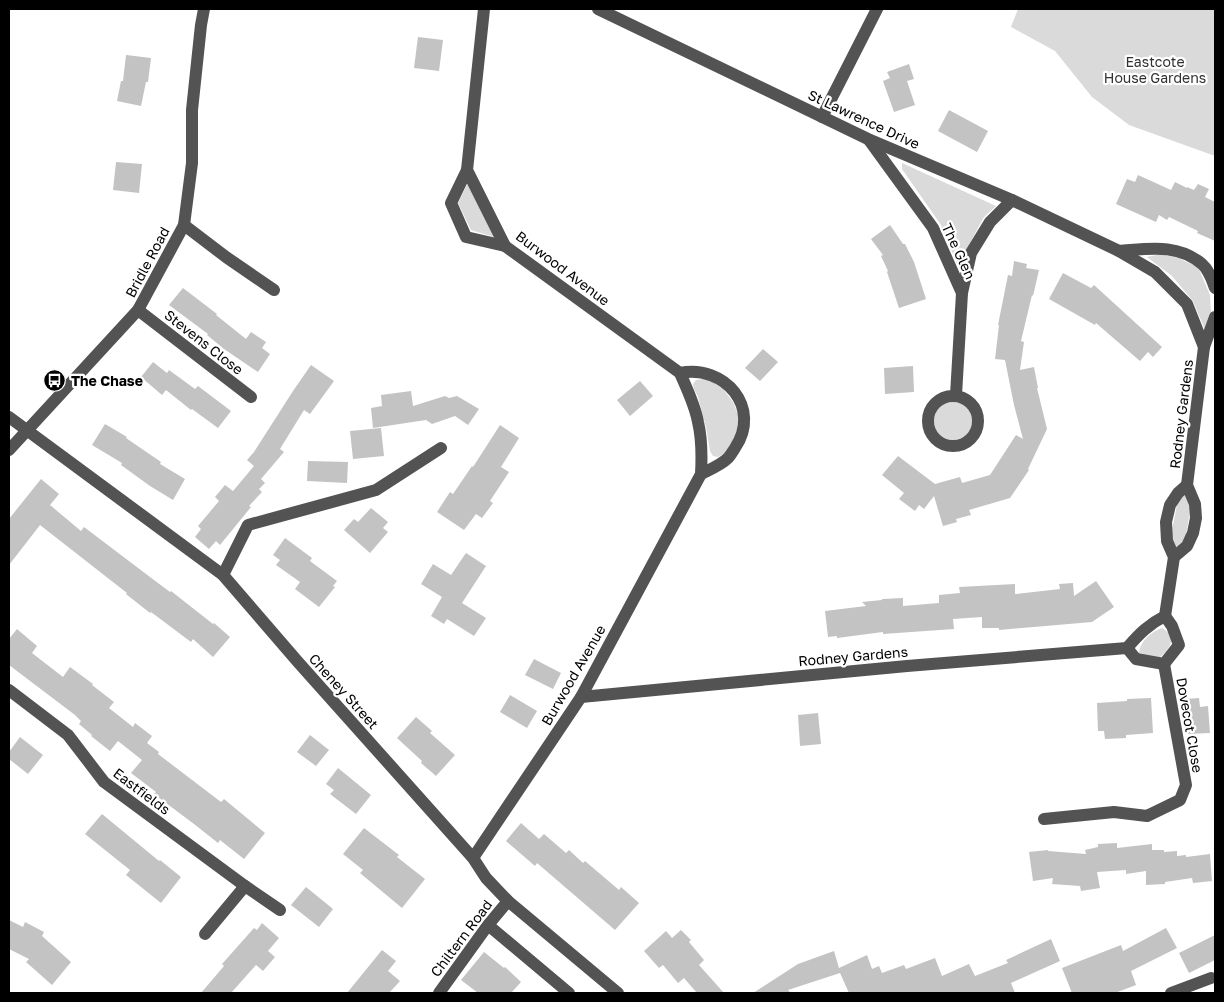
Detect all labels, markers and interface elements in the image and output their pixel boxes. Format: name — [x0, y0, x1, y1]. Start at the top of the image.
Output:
park label: Eastcote House Gardens — [1104, 53, 1206, 86]
street label: St Lawrence Drive — [806, 86, 922, 152]
street label: The Glen — [939, 220, 979, 282]
street label: Bridle Road — [121, 224, 173, 300]
street label: Burwood Avenue — [513, 227, 613, 309]
street label: Stevens Close — [161, 306, 247, 378]
street label: Rodney Gardens — [1166, 358, 1196, 470]
bus stop icon: The Chase — [43, 368, 67, 392]
place label: The Chase — [71, 372, 143, 389]
street label: Burwood Avenue — [537, 622, 609, 728]
street label: Rodney Gardens — [797, 643, 909, 669]
street label: Cheney Street — [306, 650, 382, 732]
street label: Dovecot Close — [1173, 676, 1207, 774]
street label: Eastfields — [110, 764, 174, 818]
street label: Chiltern Road — [427, 896, 495, 980]

